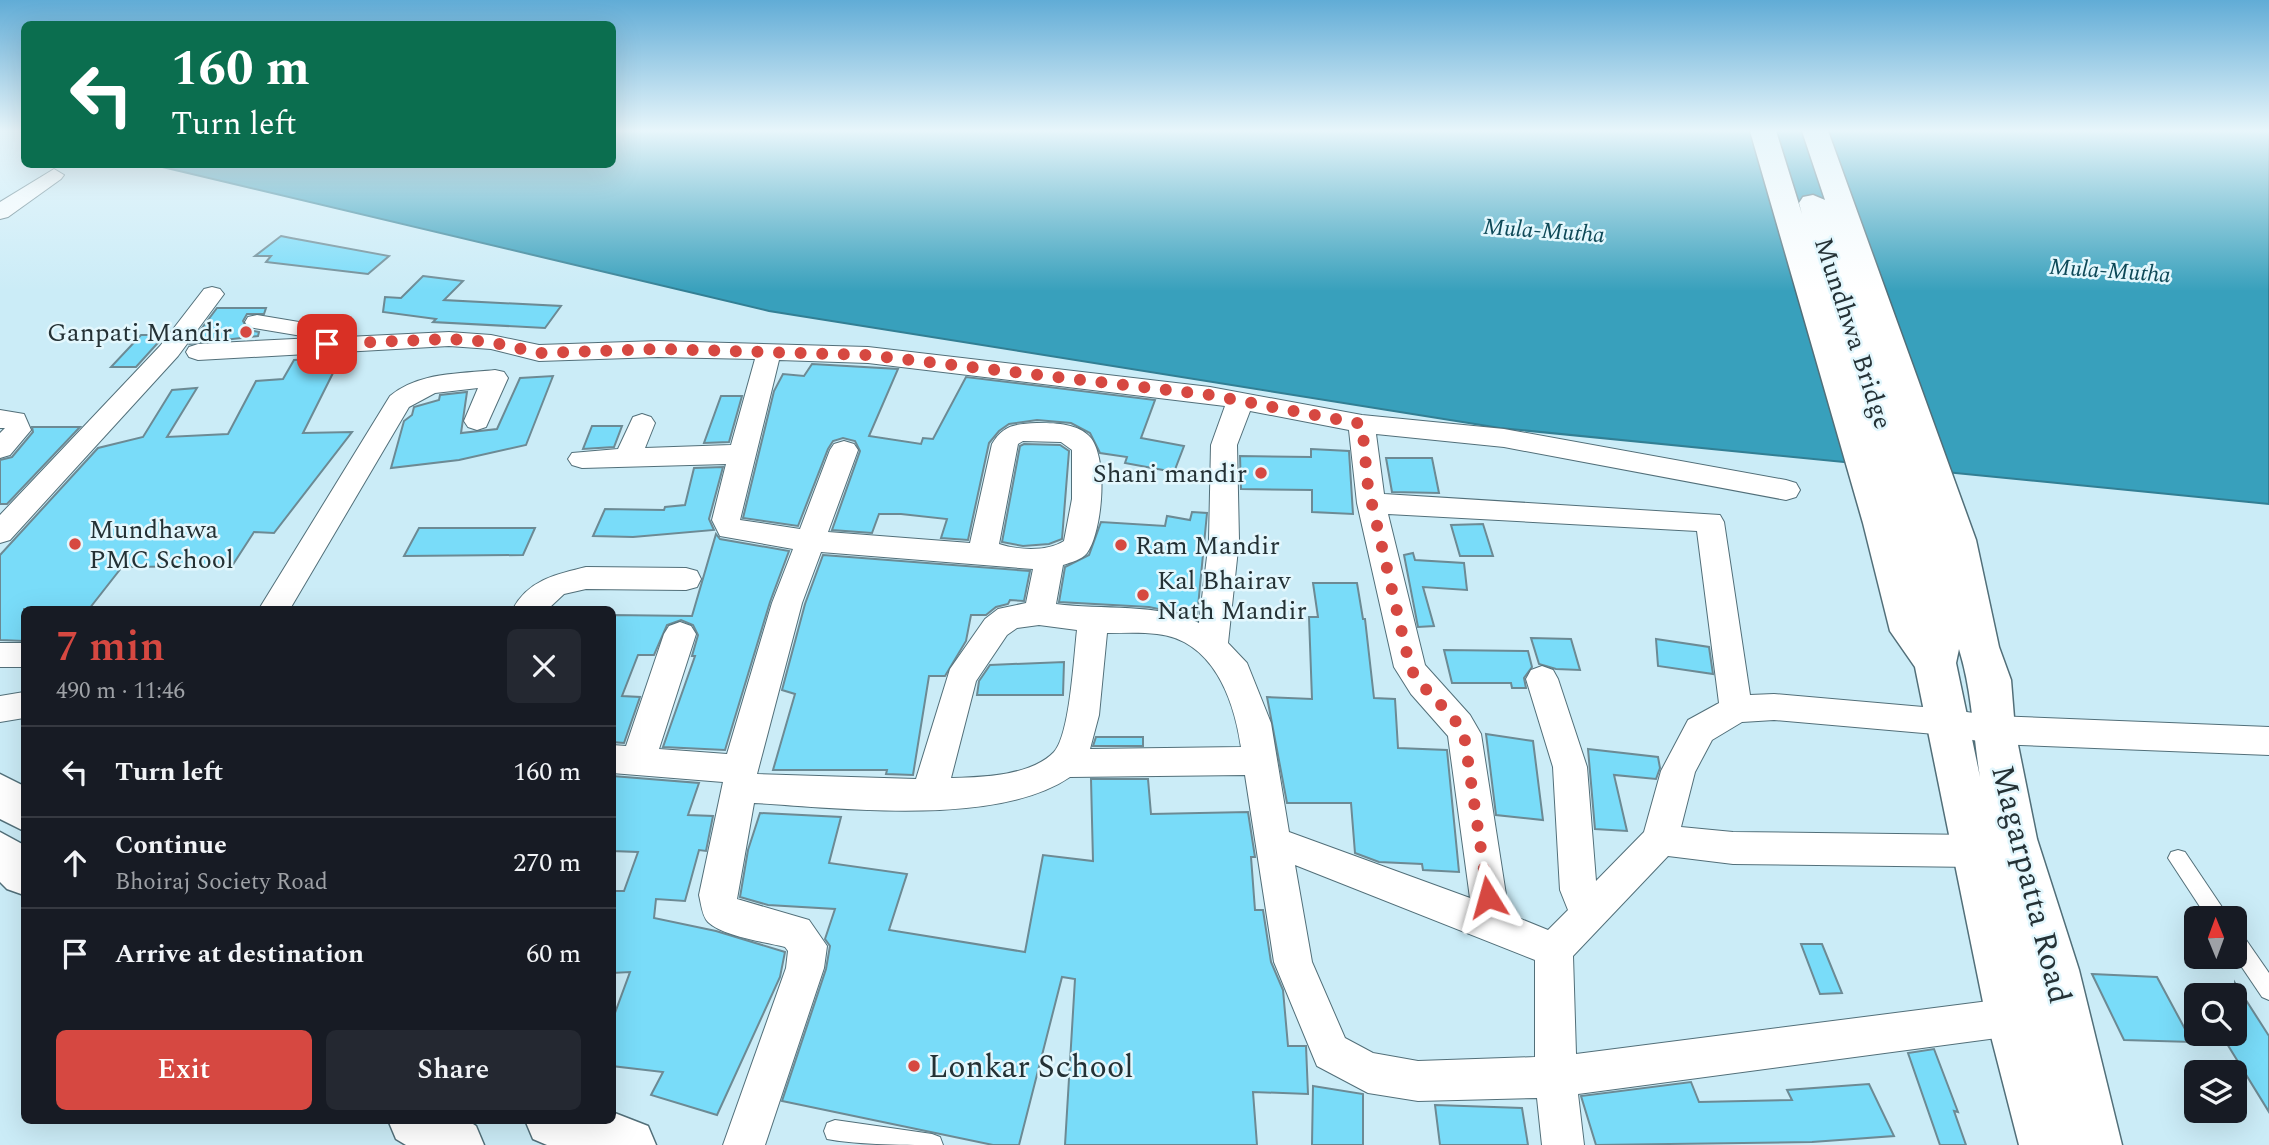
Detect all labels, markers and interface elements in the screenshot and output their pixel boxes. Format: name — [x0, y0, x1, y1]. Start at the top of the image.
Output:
text: 160 m — [171, 32, 310, 107]
icon: left — [56, 49, 147, 140]
text: Turn left — [171, 100, 297, 149]
water label: Mula-Mutha — [1482, 210, 1606, 253]
street label: Mundhwa Bridge — [1803, 232, 1903, 434]
water label: Mula-Mutha — [2048, 250, 2172, 293]
place label: Ganpati Mandir — [47, 313, 232, 353]
pin — [297, 314, 357, 374]
marker: Ganpati Mandir — [238, 324, 254, 340]
icon: arrive — [308, 325, 346, 363]
place label: Shani mandir — [1093, 454, 1247, 494]
marker: Shani mandir — [1253, 465, 1269, 481]
place label: Mundhawa PMC School — [89, 510, 234, 580]
place label: Ram Mandir — [1135, 526, 1280, 566]
marker: Mundhawa PMC School — [67, 536, 83, 552]
marker: Ram Mandir — [1113, 537, 1129, 553]
place label: Kal Bhairav Nath Mandir — [1157, 561, 1307, 631]
marker: Kal Bhairav Nath Mandir — [1135, 587, 1151, 603]
text: 7 min — [56, 616, 165, 679]
button: close — [507, 629, 581, 703]
text: 490 m · 11:46 — [56, 674, 185, 709]
text: Turn left — [115, 752, 223, 792]
text: 160 m — [513, 752, 581, 792]
icon: left — [56, 753, 94, 791]
street label: Magarpatta Road — [1977, 760, 2084, 1009]
text: Continue — [115, 825, 227, 865]
text: 270 m — [513, 843, 581, 883]
icon: ahead — [56, 844, 94, 882]
position arrow — [1451, 860, 1525, 934]
text: Bhoiraj Society Road — [115, 865, 328, 900]
north arrow — [2184, 906, 2247, 970]
map controls — [2184, 906, 2247, 1123]
text: Arrive at destination — [115, 934, 364, 974]
text: 60 m — [526, 934, 581, 974]
icon: arrive — [56, 935, 94, 973]
button: search — [2184, 983, 2247, 1046]
button: Exit — [56, 1030, 312, 1110]
button: Share — [326, 1030, 581, 1110]
place label: Lonkar School — [928, 1043, 1134, 1092]
marker: Lonkar School — [906, 1058, 922, 1074]
button: layers — [2184, 1060, 2247, 1123]

